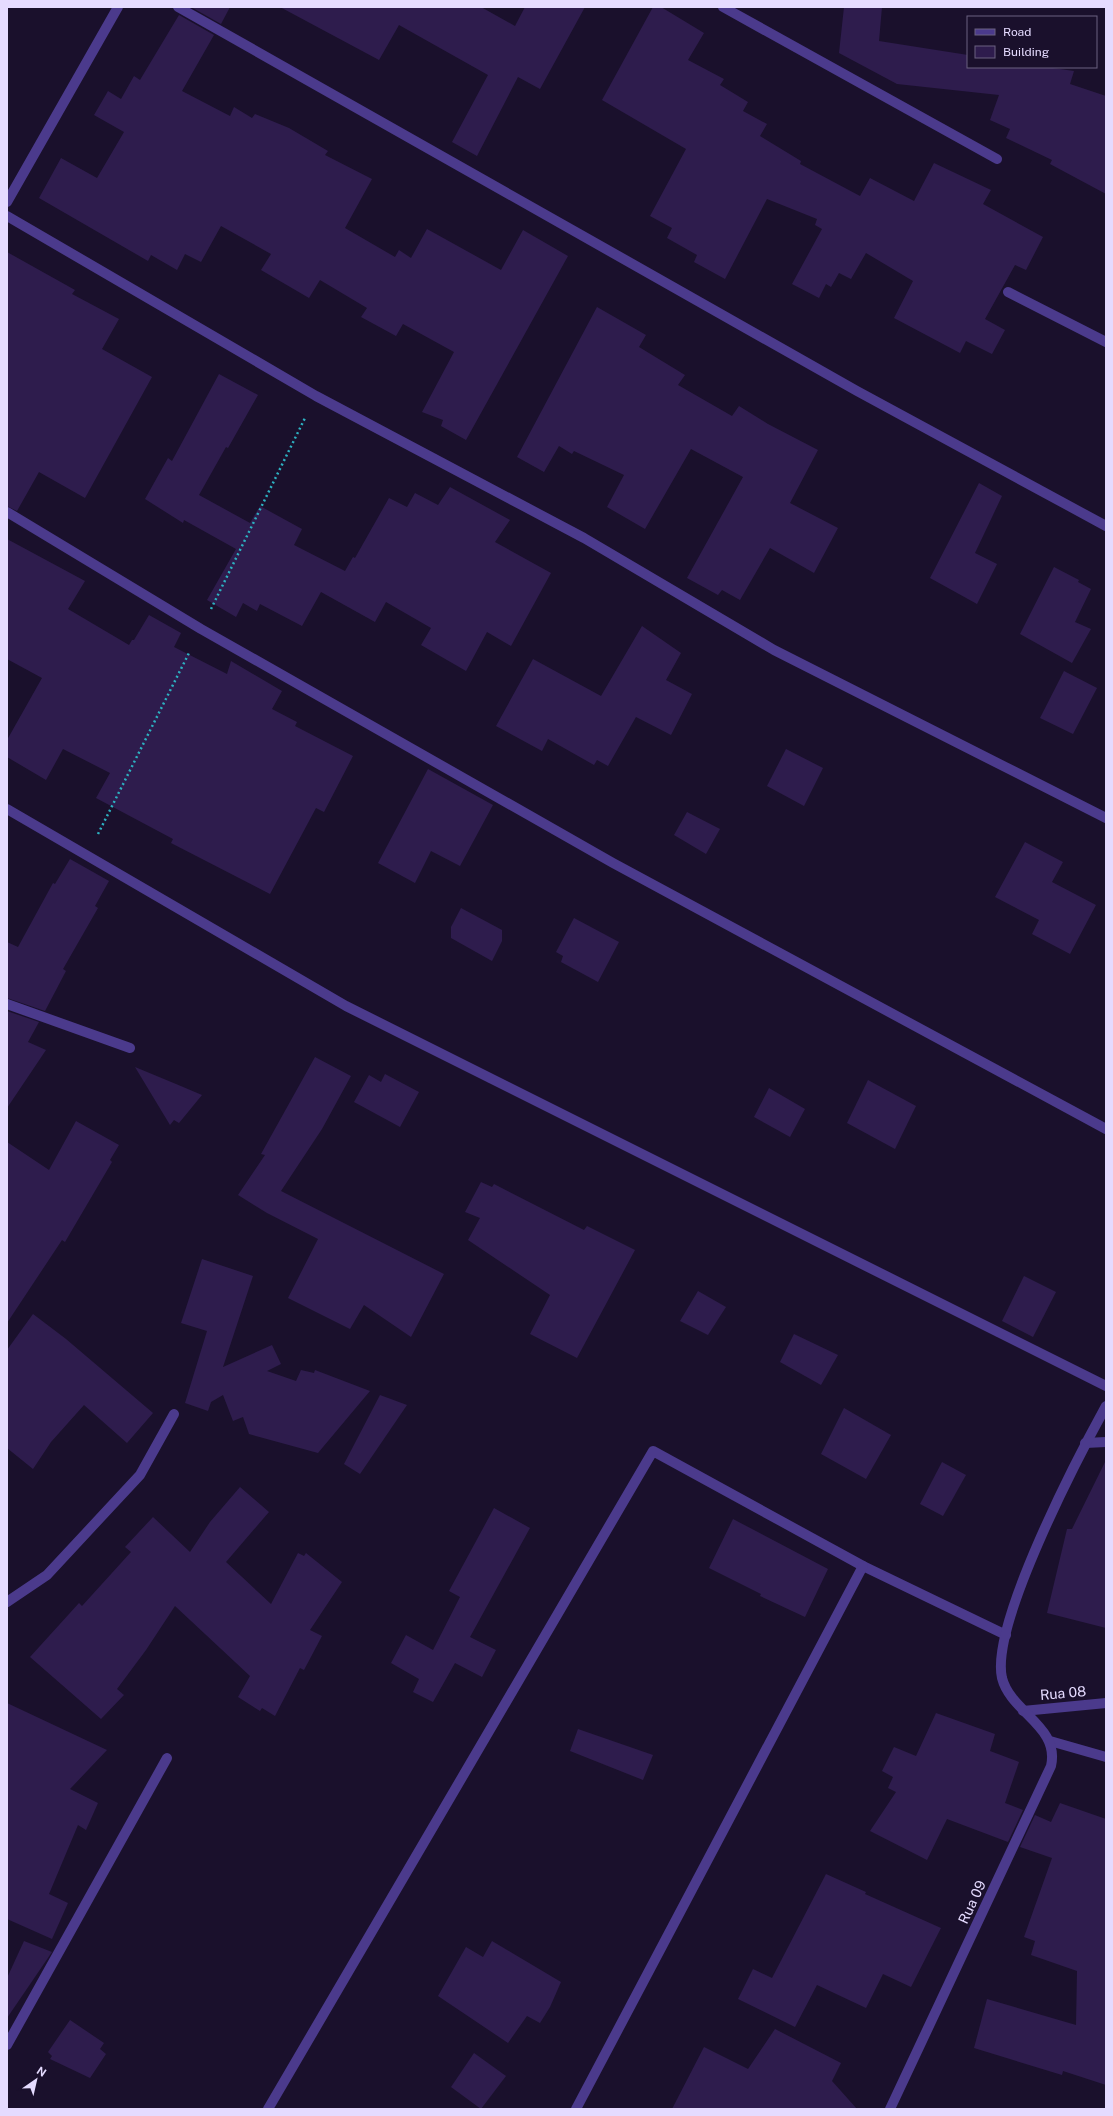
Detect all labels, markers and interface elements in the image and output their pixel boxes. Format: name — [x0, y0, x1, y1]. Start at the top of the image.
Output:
legend — [967, 16, 1097, 68]
text: Road — [1003, 25, 1031, 39]
text: Building — [1003, 45, 1049, 59]
street label: Rua 08 — [1039, 1683, 1087, 1703]
street label: Rua 09 — [955, 1878, 989, 1926]
north arrow — [16, 2060, 56, 2100]
text: N — [35, 2064, 49, 2079]

